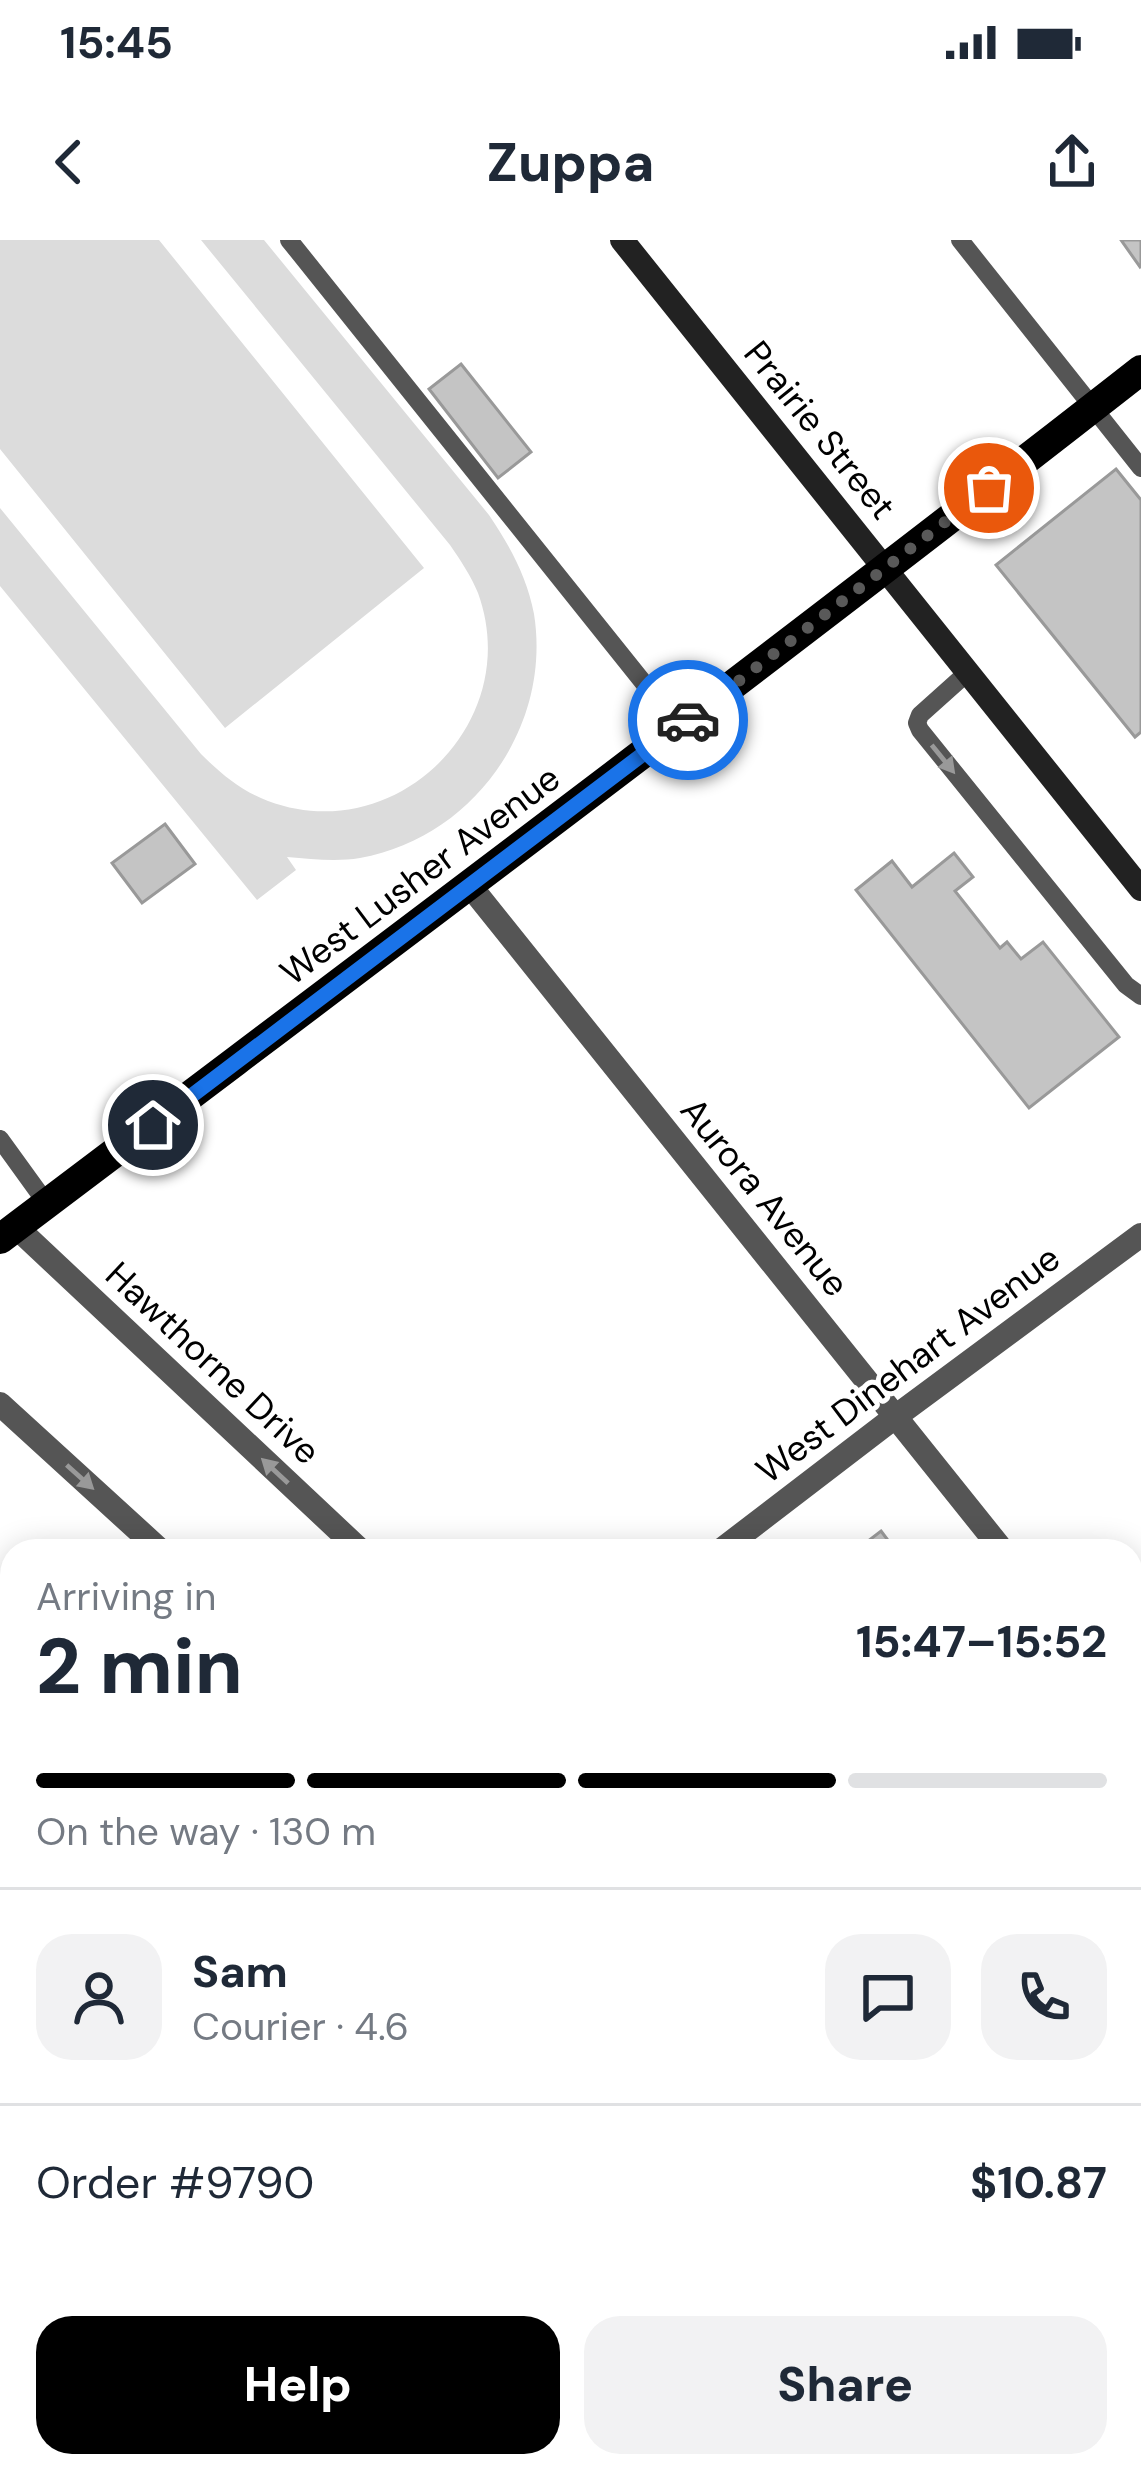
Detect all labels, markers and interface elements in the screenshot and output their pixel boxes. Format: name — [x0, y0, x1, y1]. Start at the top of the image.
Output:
text: 15:45 — [60, 13, 173, 72]
text: Zuppa — [487, 127, 654, 198]
icon: back — [36, 129, 102, 195]
icon: share — [1039, 129, 1105, 195]
street label: Prairie Street — [734, 331, 906, 529]
pin — [938, 437, 1040, 539]
icon: bag — [956, 455, 1022, 521]
courier — [628, 660, 748, 780]
icon: car — [655, 687, 721, 753]
one-way arrow — [929, 744, 955, 774]
street label: West Lusher Avenue — [271, 754, 569, 996]
pin — [102, 1074, 204, 1176]
street label: Aurora Avenue — [670, 1088, 860, 1306]
icon: home — [120, 1092, 186, 1158]
street label: West Dinehart Avenue — [747, 1234, 1069, 1494]
street label: Hawthorne Drive — [96, 1251, 330, 1475]
one-way arrow — [261, 1458, 290, 1485]
one-way arrow — [66, 1463, 95, 1491]
text: Arriving in — [36, 1571, 216, 1622]
text: 15:47–15:52 — [856, 1612, 1107, 1671]
text: 2 min — [36, 1616, 243, 1717]
text: On the way · 130 m — [36, 1806, 376, 1857]
button: person — [36, 1934, 162, 2060]
button: chat — [825, 1934, 951, 2060]
button: phone — [981, 1934, 1107, 2060]
text: Sam — [192, 1942, 288, 2001]
text: Courier · 4.6 — [192, 2001, 409, 2052]
text: Order #9790 — [36, 2153, 314, 2212]
text: $10.87 — [970, 2153, 1107, 2212]
button: Help — [36, 2316, 560, 2454]
button: Share — [584, 2316, 1107, 2454]

